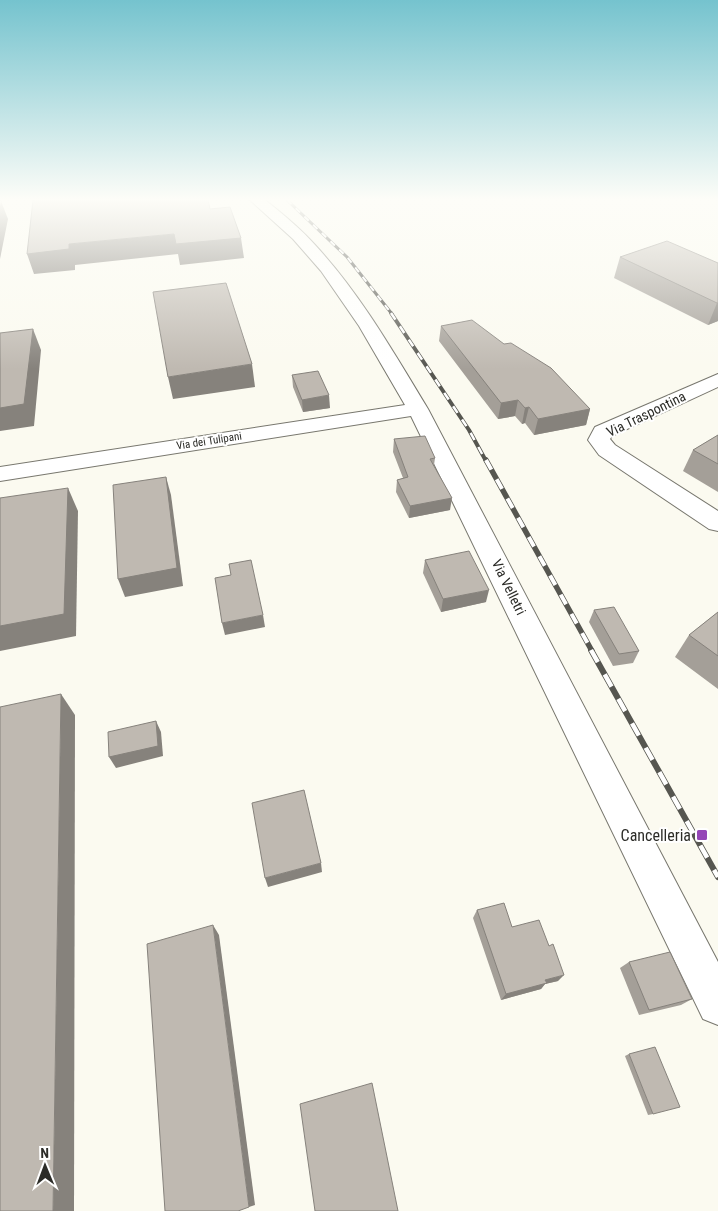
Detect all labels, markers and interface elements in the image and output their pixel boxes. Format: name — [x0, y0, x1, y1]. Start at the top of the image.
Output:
street label: Via Traspontina — [604, 388, 688, 440]
street label: Via dei Tulipani — [175, 429, 243, 453]
street label: Via Velletri — [489, 557, 529, 617]
place label: Cancelleria — [621, 826, 691, 845]
marker: Cancelleria — [695, 828, 709, 842]
north arrow — [20, 1141, 70, 1191]
text: N — [40, 1145, 49, 1161]

